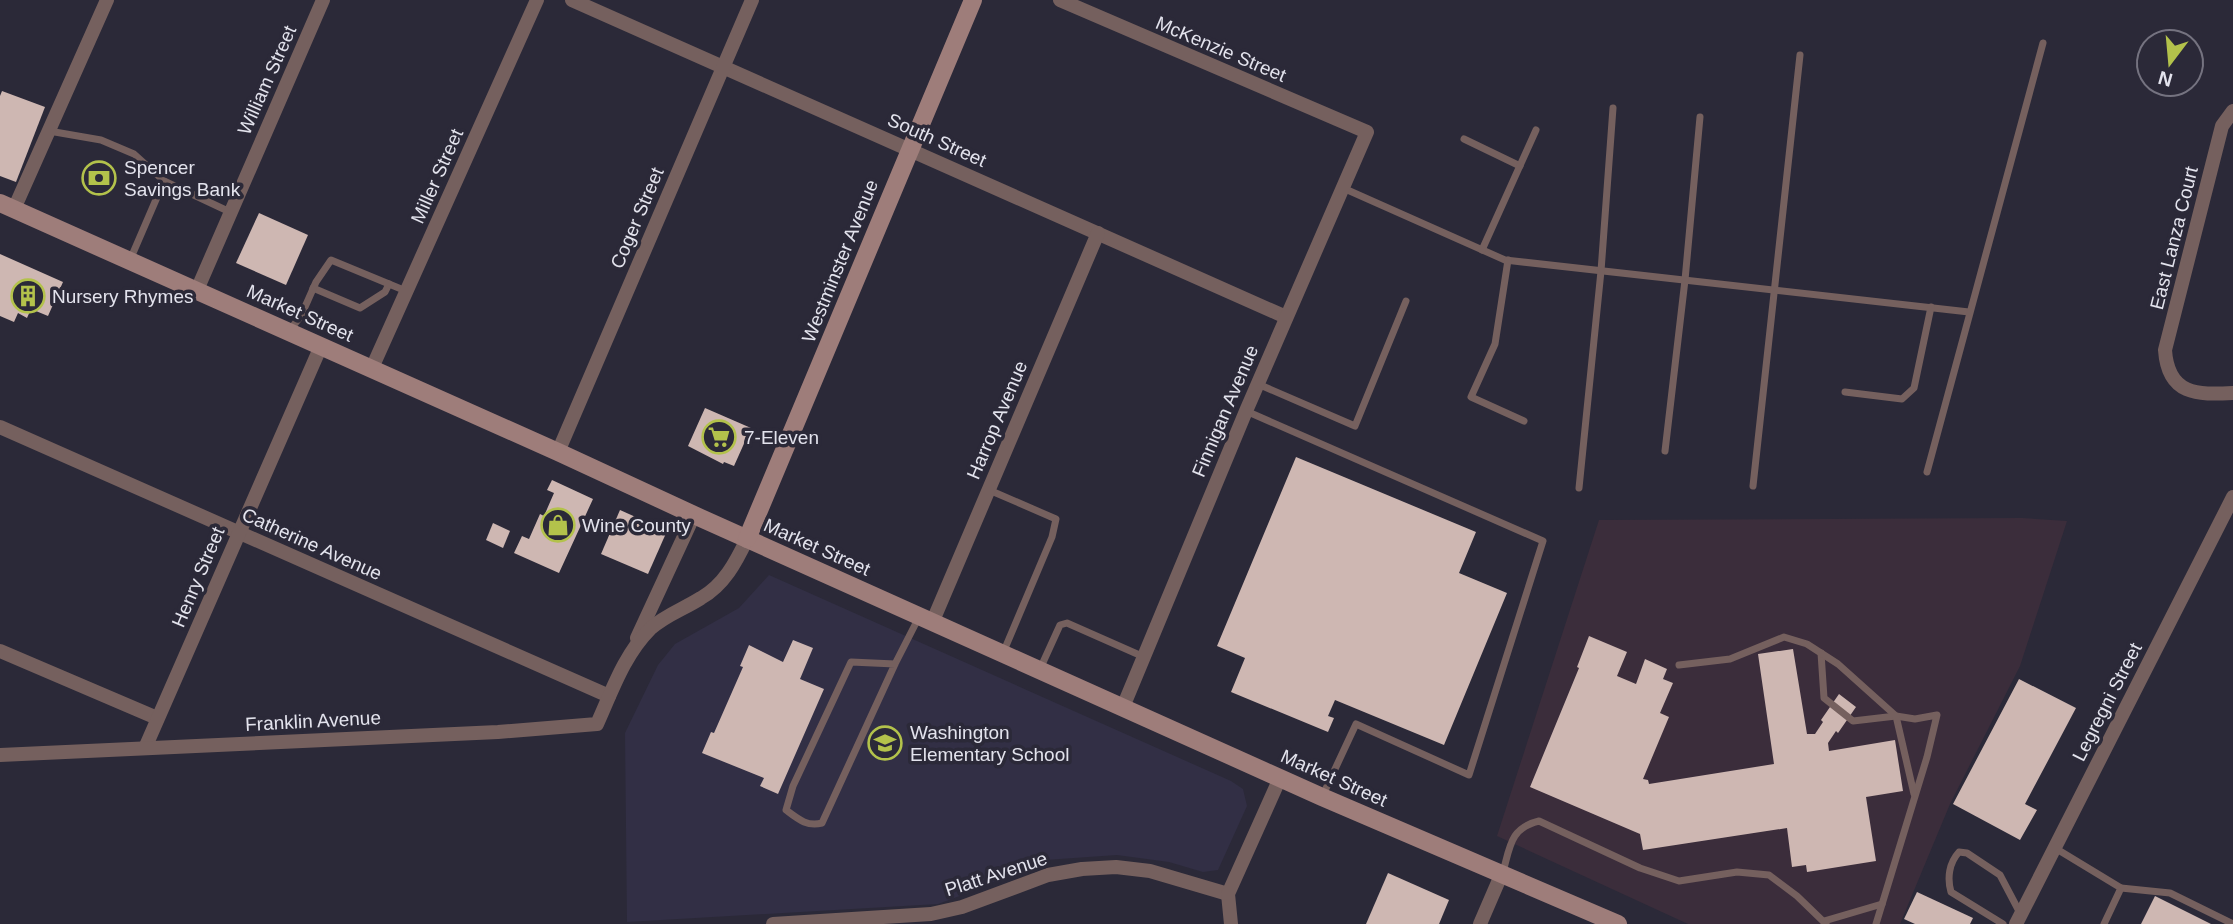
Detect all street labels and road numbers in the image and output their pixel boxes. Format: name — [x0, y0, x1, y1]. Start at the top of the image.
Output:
street label: McKenzie Street — [1153, 12, 1290, 86]
street label: William Street — [234, 22, 301, 138]
street label: South Street — [884, 109, 990, 171]
street label: Miller Street — [407, 125, 467, 227]
street label: Coger Street — [606, 164, 668, 272]
street label: East Lanza Court — [2146, 164, 2202, 312]
street label: Westminster Avenue — [798, 177, 882, 345]
street label: Market Street — [244, 280, 357, 346]
street label: Finnigan Avenue — [1188, 342, 1262, 480]
street label: Harrop Avenue — [963, 358, 1031, 482]
street label: Catherine Avenue — [239, 504, 385, 584]
street label: Market Street — [761, 514, 874, 580]
street label: Henry Street — [167, 523, 229, 630]
street label: Legregni Street — [2068, 639, 2146, 765]
street label: Franklin Avenue — [245, 707, 381, 735]
street label: Market Street — [1278, 745, 1391, 811]
street label: Platt Avenue — [942, 848, 1050, 900]

